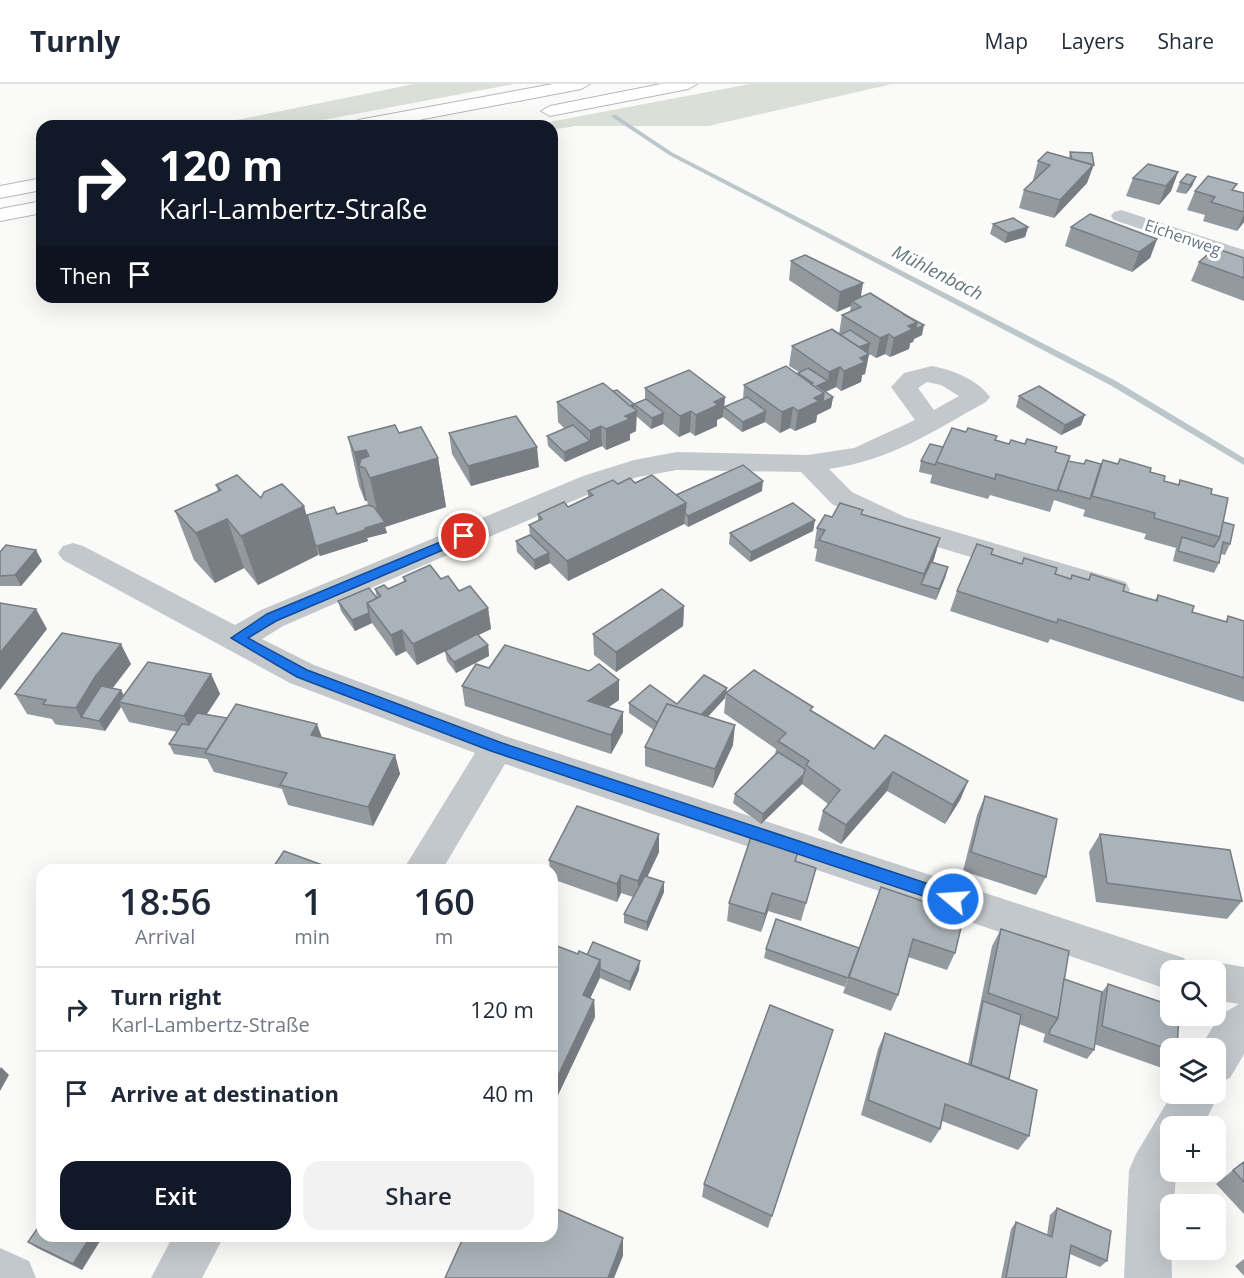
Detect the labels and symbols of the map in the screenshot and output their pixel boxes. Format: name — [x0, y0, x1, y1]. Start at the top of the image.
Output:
street label: Eichenweg — [1142, 214, 1224, 260]
water label: Mühlenbach — [889, 239, 987, 305]
pin — [438, 510, 489, 561]
position arrow — [921, 867, 985, 931]

